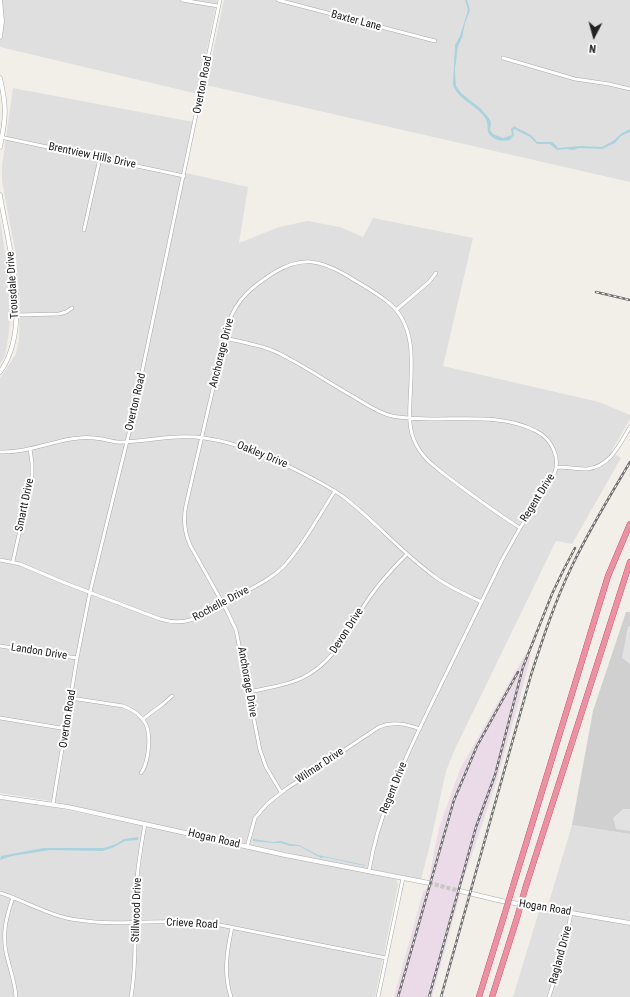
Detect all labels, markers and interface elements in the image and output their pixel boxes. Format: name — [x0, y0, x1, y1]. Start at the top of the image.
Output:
street label: Baxter Lane — [329, 8, 383, 34]
north arrow — [574, 16, 614, 56]
text: N — [589, 42, 597, 55]
street label: Overton Road — [191, 55, 215, 115]
street label: Brentview Hills Drive — [47, 140, 137, 172]
street label: Trousdale Drive — [4, 251, 22, 319]
street label: Anchorage Drive — [207, 317, 237, 389]
street label: Overton Road — [123, 372, 149, 432]
street label: Oakley Drive — [235, 439, 289, 471]
street label: Regent Drive — [518, 471, 558, 525]
street label: Smartt Drive — [13, 477, 37, 533]
street label: Rochelle Drive — [191, 584, 251, 624]
street label: Devon Drive — [327, 606, 367, 656]
street label: Landon Drive — [10, 641, 68, 663]
street label: Anchorage Drive — [234, 646, 260, 718]
street label: Overton Road — [57, 689, 79, 749]
street label: Wilmar Drive — [294, 745, 346, 787]
street label: Regent Drive — [378, 760, 410, 816]
street label: Hogan Road — [187, 827, 241, 851]
street label: Stillwood Drive — [129, 877, 145, 943]
street label: Hogan Road — [518, 897, 572, 919]
street label: Crieve Road — [166, 916, 218, 932]
street label: Ragland Drive — [547, 925, 575, 985]

